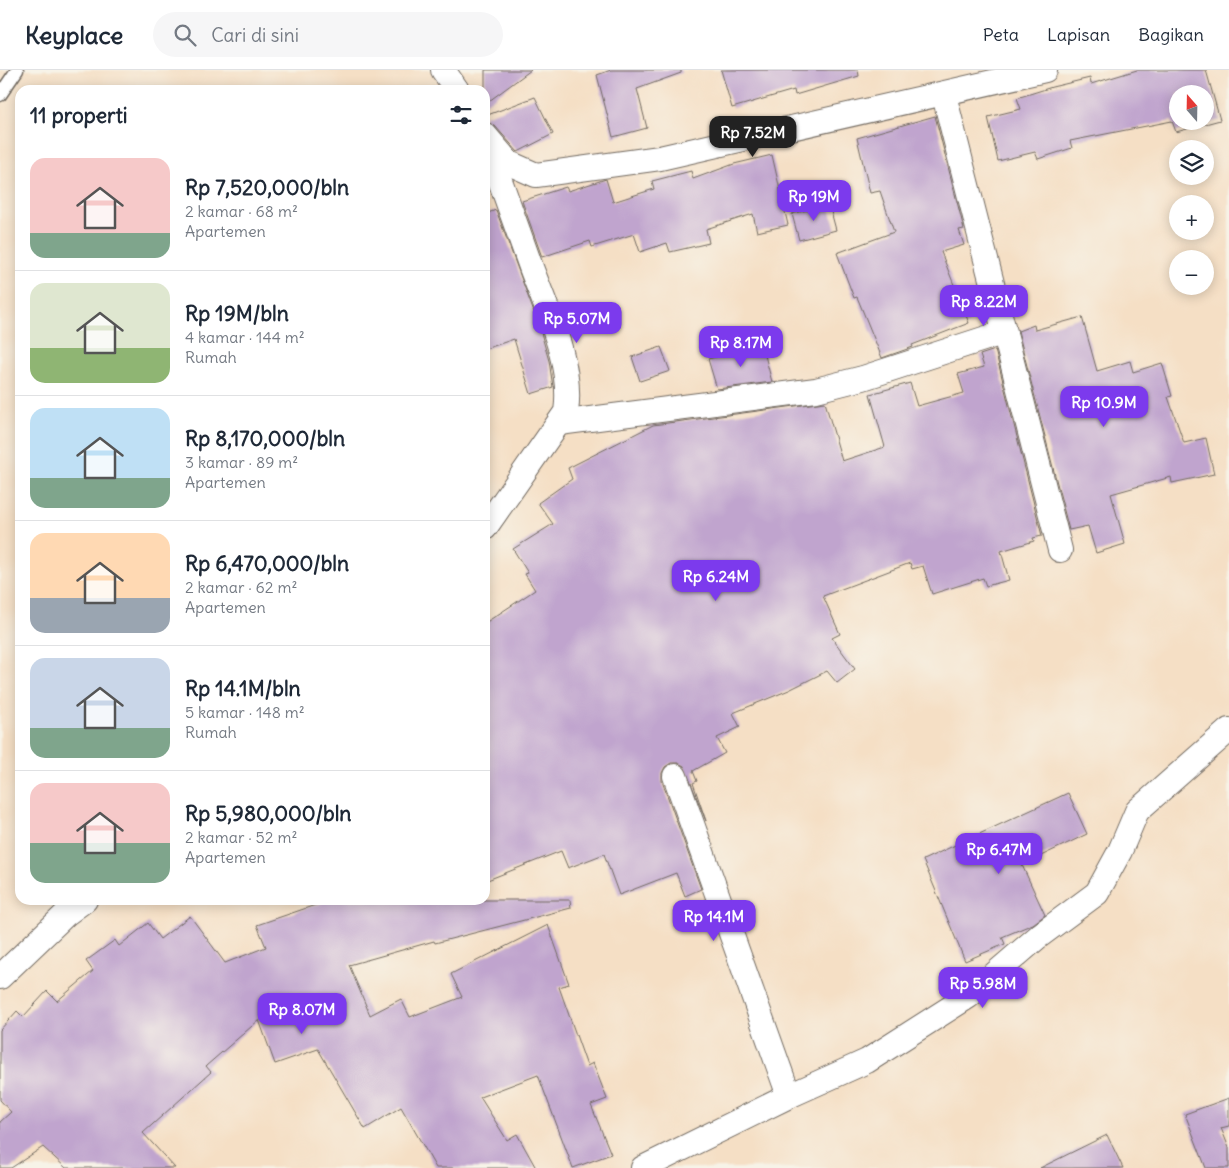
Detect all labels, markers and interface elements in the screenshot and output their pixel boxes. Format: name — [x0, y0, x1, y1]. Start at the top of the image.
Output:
search box — [153, 12, 503, 57]
text: Keyplace — [25, 20, 123, 50]
icon: search — [171, 21, 199, 49]
text: Cari di sini — [211, 23, 299, 47]
text: Peta — [983, 23, 1019, 46]
text: Lapisan — [1047, 23, 1110, 46]
text: Bagikan — [1138, 23, 1204, 46]
north arrow — [1169, 85, 1214, 130]
map controls — [1169, 85, 1214, 295]
icon: filters — [447, 101, 475, 129]
text: 11 properti — [30, 102, 127, 129]
pin: Rp 7.52M — [701, 116, 805, 158]
text: Rp 7.52M — [720, 122, 786, 142]
button: layers — [1169, 140, 1214, 185]
text: Rp 7,520,000/bln — [185, 174, 349, 201]
icon: home — [70, 178, 130, 238]
pin: Rp 19M — [773, 180, 855, 222]
text: Rp 19M — [788, 186, 840, 206]
button: + — [1169, 195, 1214, 240]
text: 2 kamar · 68 m² — [185, 201, 298, 221]
text: Apartemen — [185, 221, 266, 241]
button: − — [1169, 250, 1214, 295]
pin: Rp 8.22M — [932, 284, 1036, 327]
text: Rp 8.22M — [951, 291, 1017, 311]
text: Rp 19M/bln — [185, 300, 289, 327]
pin: Rp 5.07M — [525, 302, 629, 344]
icon: home — [70, 303, 130, 363]
text: Rp 5.07M — [544, 308, 610, 328]
pin: Rp 8.17M — [689, 326, 793, 368]
text: 4 kamar · 144 m² — [185, 327, 305, 347]
text: Rp 8.17M — [710, 332, 772, 352]
text: Rumah — [185, 347, 237, 367]
pin: Rp 10.9M — [1052, 386, 1156, 428]
text: Rp 10.9M — [1071, 392, 1137, 412]
text: Rp 8,170,000/bln — [185, 425, 345, 452]
icon: home — [70, 428, 130, 488]
text: 3 kamar · 89 m² — [185, 452, 298, 472]
text: Apartemen — [185, 472, 266, 492]
text: Rp 6,470,000/bln — [185, 550, 349, 577]
icon: home — [70, 553, 130, 613]
pin: Rp 6.24M — [664, 560, 768, 602]
text: Rp 6.24M — [683, 566, 749, 586]
text: 2 kamar · 62 m² — [185, 577, 297, 597]
text: Apartemen — [185, 597, 266, 617]
text: Rp 14.1M/bln — [185, 675, 301, 702]
icon: home — [70, 678, 130, 738]
text: 5 kamar · 148 m² — [185, 702, 305, 722]
text: Rumah — [185, 722, 237, 742]
text: Rp 5,980,000/bln — [185, 800, 352, 827]
icon: home — [70, 803, 130, 863]
text: 2 kamar · 52 m² — [185, 827, 297, 847]
pin: Rp 6.47M — [947, 832, 1051, 875]
text: Rp 6.47M — [966, 839, 1032, 859]
text: Apartemen — [185, 847, 266, 867]
pin: Rp 14.1M — [662, 900, 766, 942]
text: Rp 14.1M — [684, 906, 744, 926]
pin: Rp 5.98M — [931, 966, 1035, 1009]
text: Rp 5.98M — [949, 973, 1017, 993]
pin: Rp 8.07M — [250, 992, 354, 1035]
text: Rp 8.07M — [269, 999, 335, 1019]

